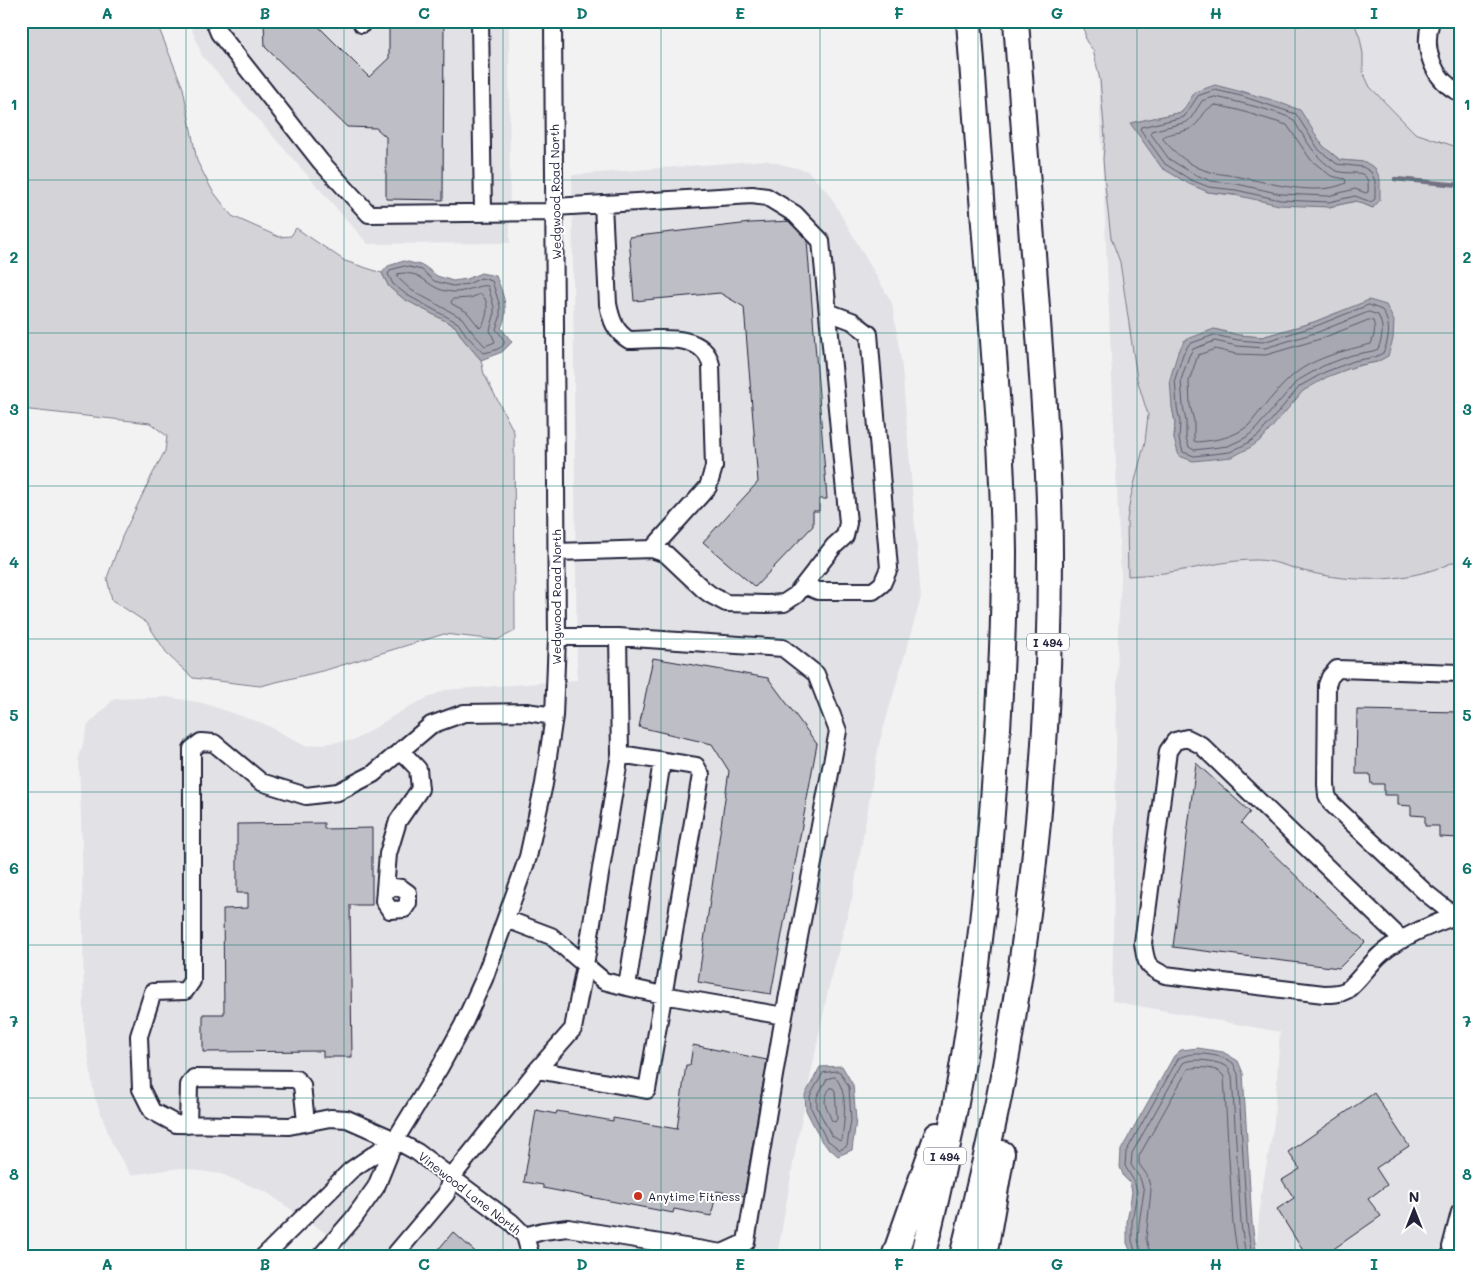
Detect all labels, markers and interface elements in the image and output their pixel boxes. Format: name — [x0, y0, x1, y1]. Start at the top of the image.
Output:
text: A — [101, 2, 113, 23]
text: B — [260, 2, 270, 23]
text: C — [418, 2, 430, 23]
text: D — [576, 2, 588, 23]
text: E — [735, 2, 745, 23]
text: F — [894, 2, 904, 23]
text: G — [1051, 2, 1063, 23]
text: H — [1210, 2, 1222, 23]
text: I — [1370, 2, 1378, 23]
text: 1 — [10, 93, 18, 114]
text: 1 — [1463, 93, 1471, 114]
street label: Wedgwood Road North — [546, 124, 564, 260]
text: 2 — [10, 246, 19, 267]
text: 2 — [1463, 246, 1472, 267]
text: 3 — [9, 398, 19, 419]
text: 3 — [1462, 398, 1472, 419]
street label: Wedgwood Road North — [548, 529, 564, 665]
text: 4 — [9, 551, 19, 572]
text: 4 — [1462, 551, 1472, 572]
road number: I 494 — [1027, 634, 1069, 650]
text: 5 — [9, 704, 19, 725]
text: 5 — [1462, 704, 1472, 725]
text: 6 — [9, 857, 19, 878]
text: 6 — [1462, 857, 1472, 878]
text: 7 — [10, 1010, 19, 1031]
text: 7 — [1463, 1010, 1472, 1031]
street label: Vinewood Lane North — [415, 1148, 525, 1238]
road number: I 494 — [924, 1148, 966, 1164]
text: 8 — [9, 1163, 19, 1184]
text: 8 — [1462, 1163, 1472, 1184]
north arrow — [1388, 1186, 1438, 1236]
text: N — [1409, 1187, 1419, 1206]
place label: Anytime Fitness — [648, 1188, 741, 1204]
marker: Anytime Fitness — [632, 1190, 644, 1202]
text: A — [101, 1253, 113, 1274]
text: B — [260, 1253, 270, 1274]
text: C — [418, 1253, 430, 1274]
text: D — [576, 1253, 588, 1274]
text: E — [735, 1253, 745, 1274]
text: F — [894, 1253, 904, 1274]
text: G — [1051, 1253, 1063, 1274]
text: H — [1210, 1253, 1222, 1274]
text: I — [1370, 1253, 1378, 1274]

